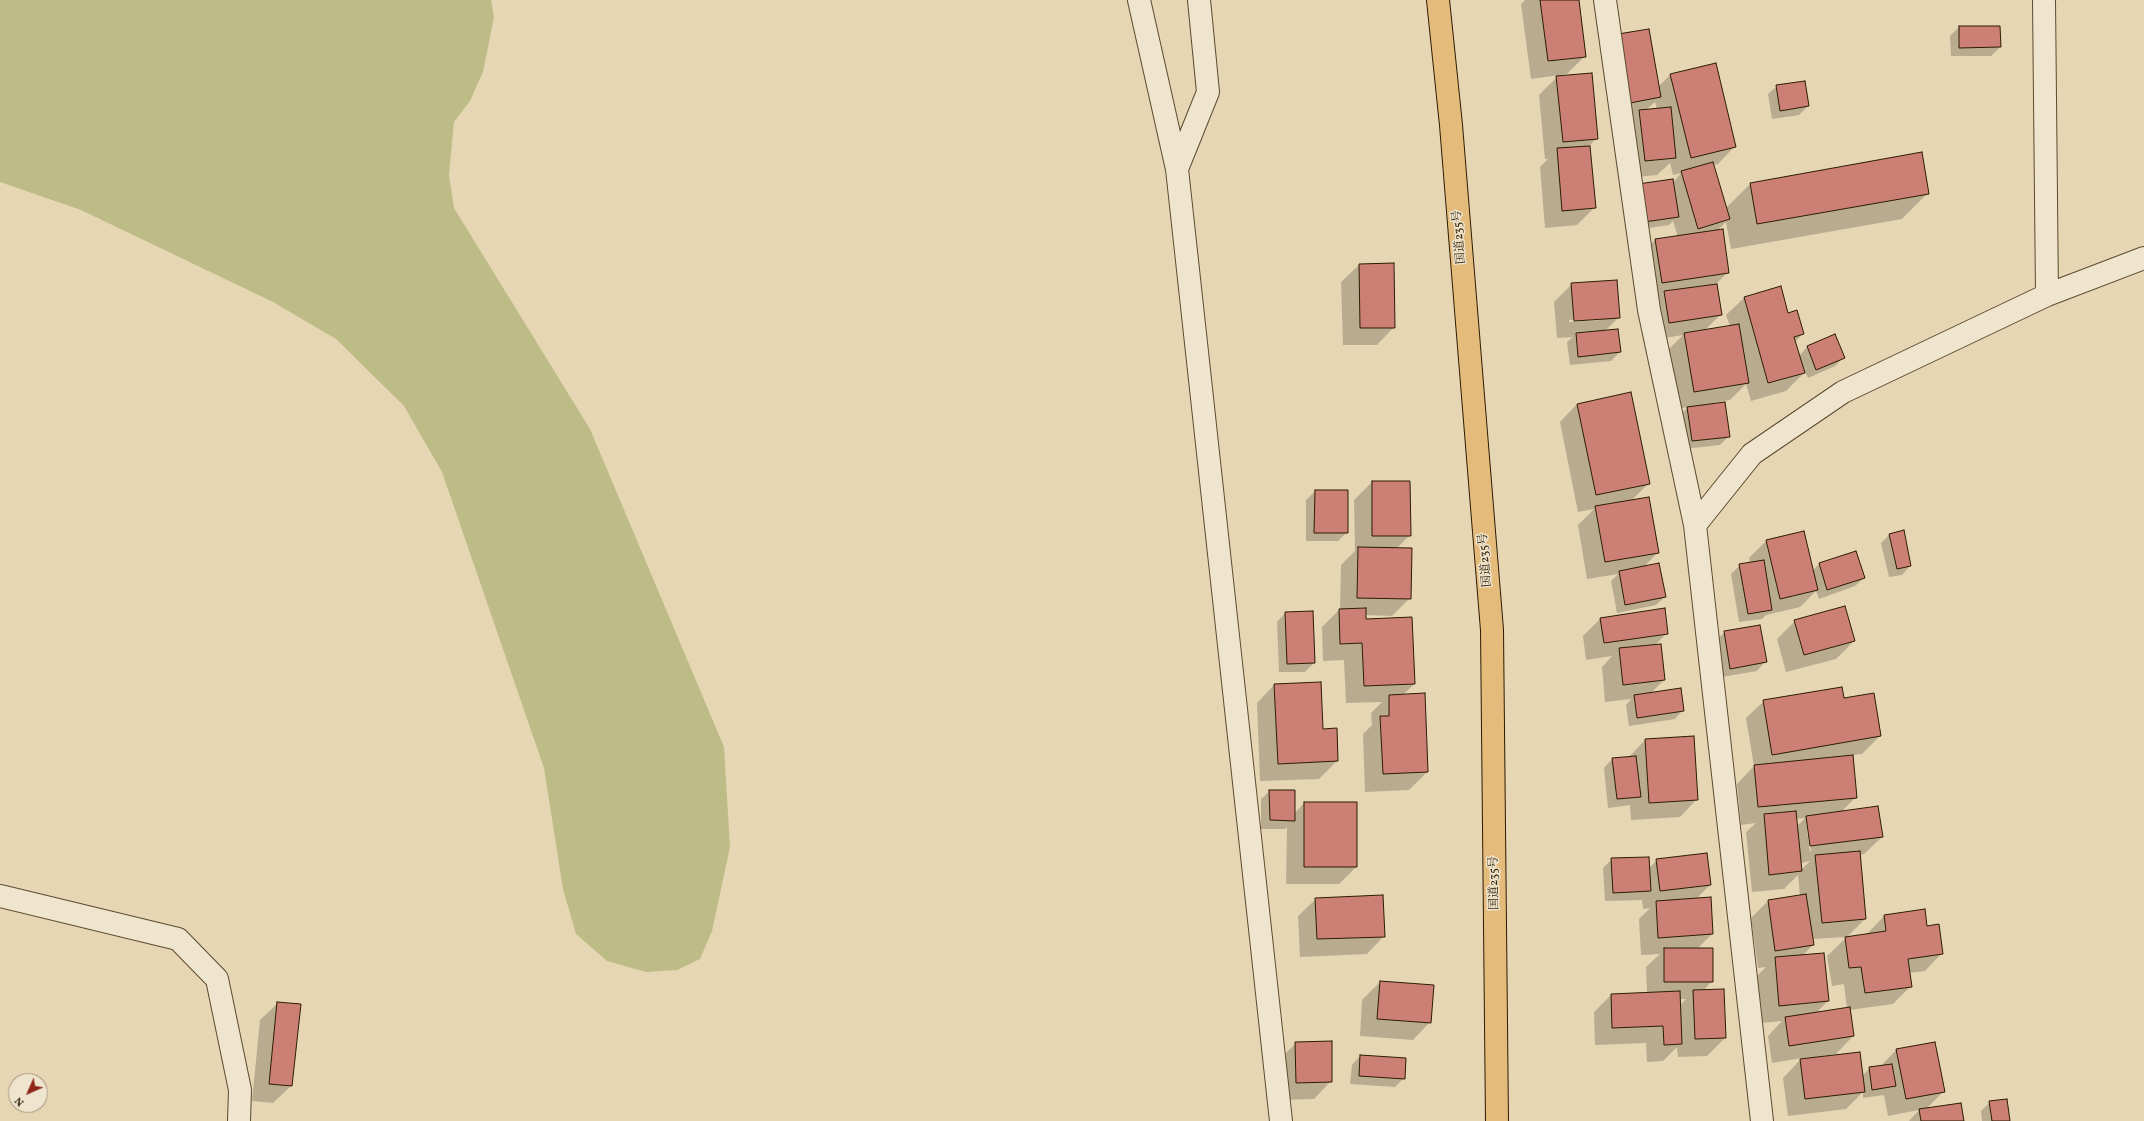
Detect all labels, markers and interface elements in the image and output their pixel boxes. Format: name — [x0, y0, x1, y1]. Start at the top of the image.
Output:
street label: 国道235号 — [1450, 209, 1470, 265]
street label: 国道235号 — [1476, 532, 1496, 588]
street label: 国道235号 — [1487, 856, 1503, 910]
north arrow — [8, 1073, 48, 1113]
text: N — [12, 1093, 28, 1109]

